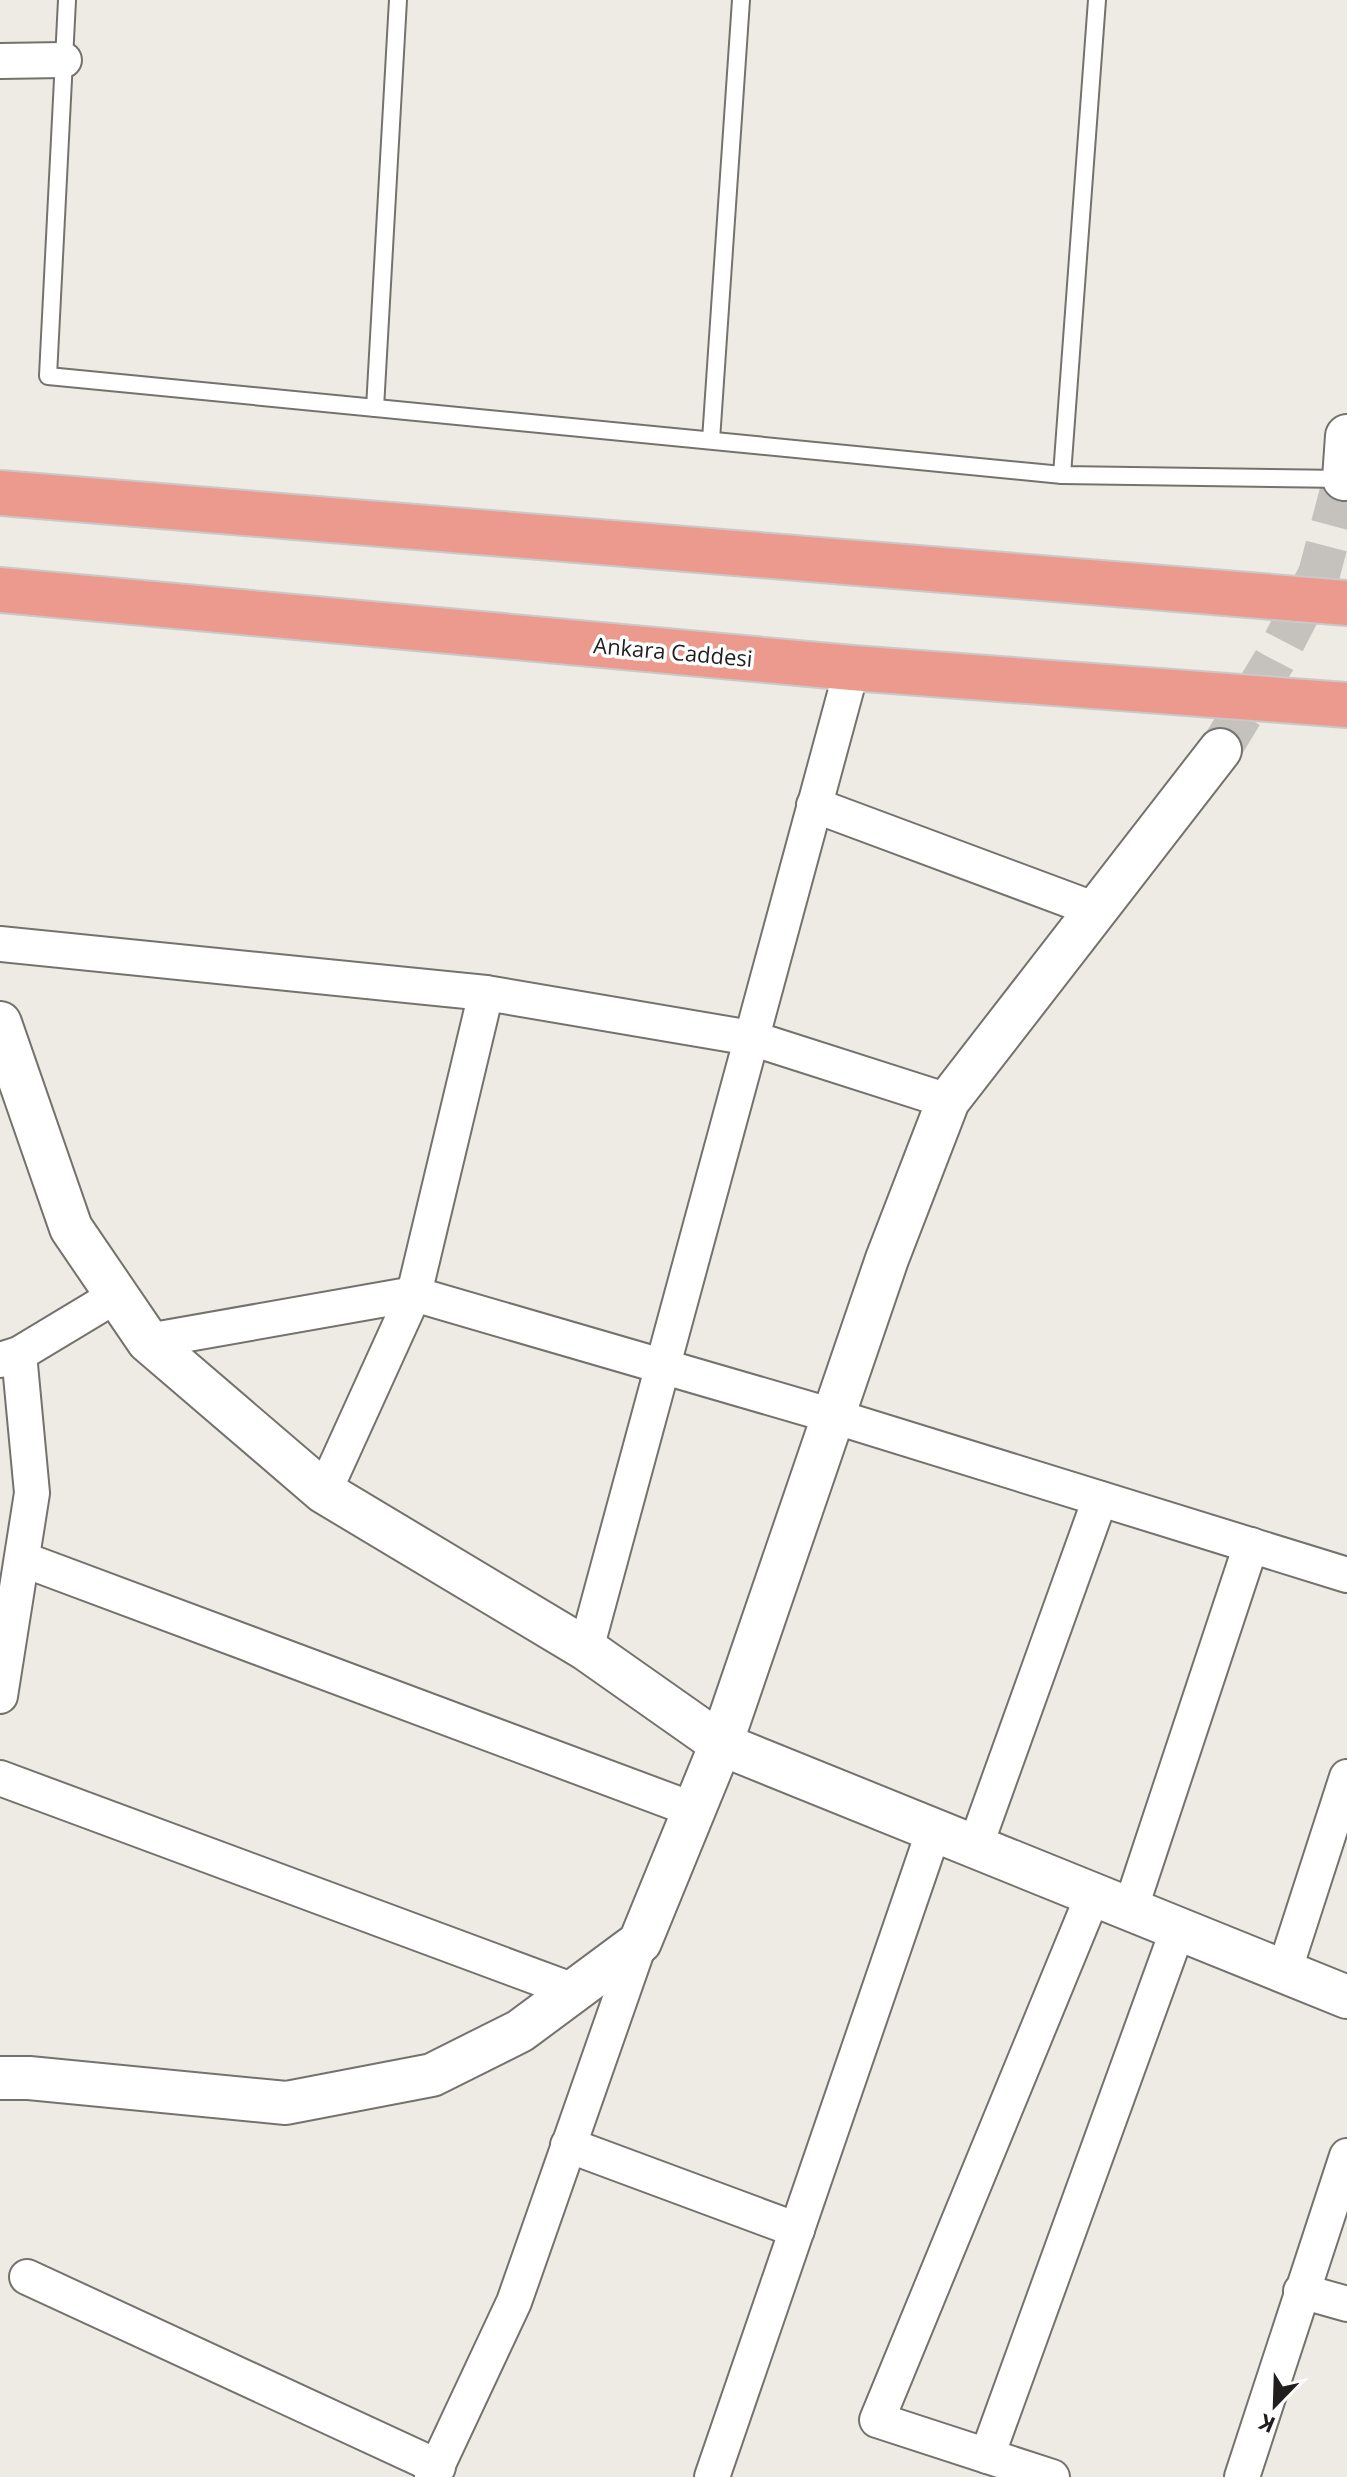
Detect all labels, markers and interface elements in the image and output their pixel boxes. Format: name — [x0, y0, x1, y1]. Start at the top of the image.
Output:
street label: Ankara Caddesi — [592, 629, 754, 673]
north arrow — [1235, 2365, 1315, 2445]
text: K — [1254, 2408, 1279, 2441]

